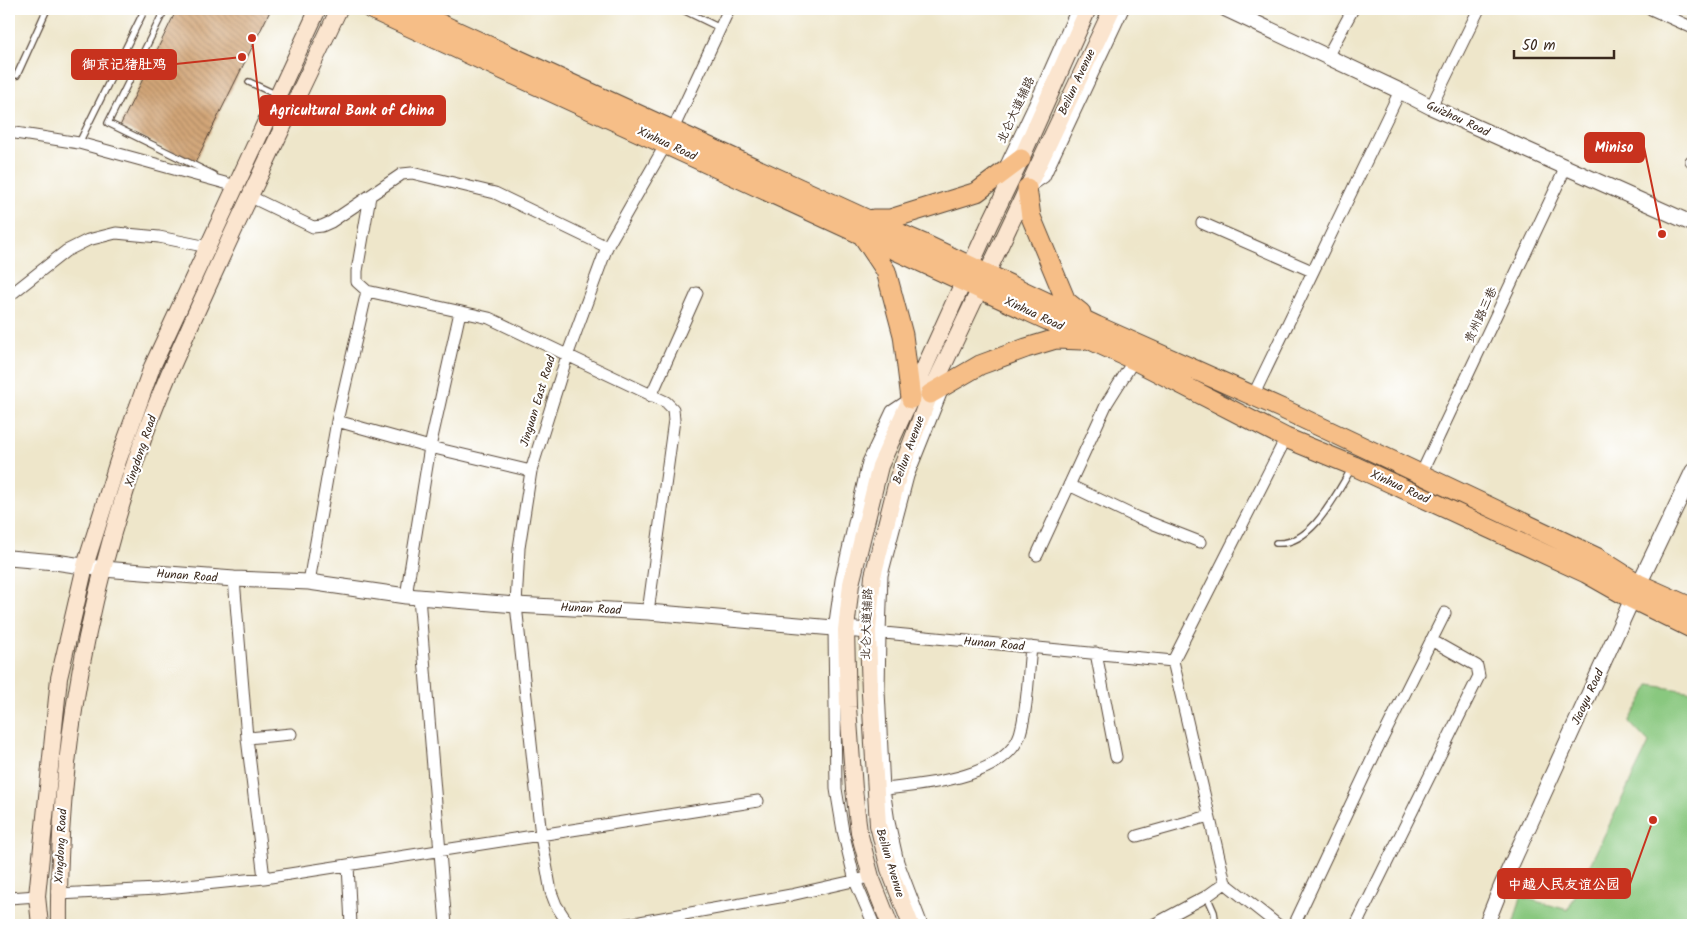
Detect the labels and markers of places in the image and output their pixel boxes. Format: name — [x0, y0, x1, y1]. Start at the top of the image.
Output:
callout: 御京记猪肚鸡 — [72, 50, 176, 79]
callout: Agricultural Bank of China — [260, 96, 445, 125]
callout: Miniso — [1585, 133, 1644, 162]
callout: 中越人民友谊公园 — [1498, 869, 1630, 898]

